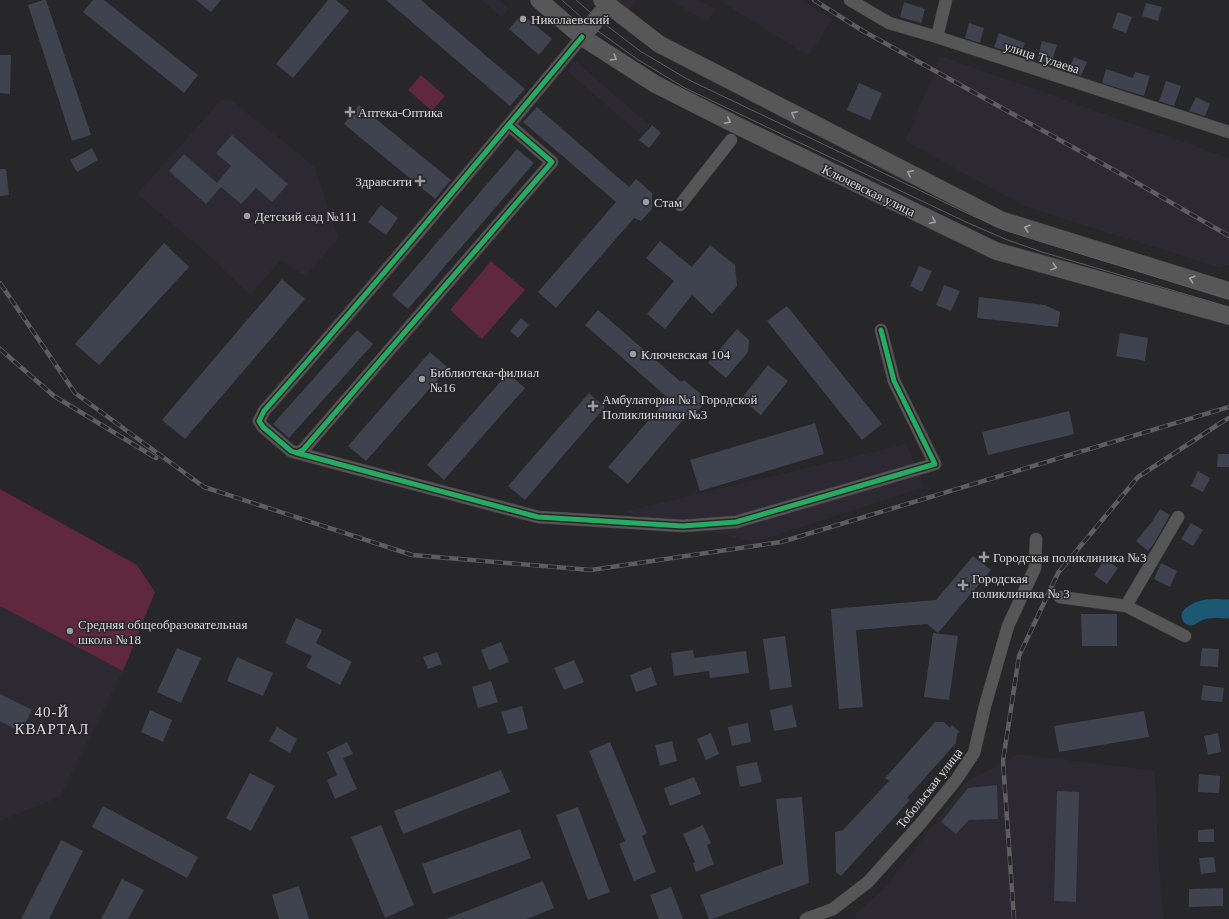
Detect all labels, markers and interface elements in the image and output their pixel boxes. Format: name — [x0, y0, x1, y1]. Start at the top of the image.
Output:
place label: Николаевский — [531, 12, 609, 27]
marker: Николаевский — [518, 14, 528, 24]
street label: улица Тулаева — [1002, 38, 1082, 77]
one-way arrow — [610, 54, 617, 61]
place label: Аптека-Оптика — [358, 105, 443, 120]
marker: Аптека-Оптика — [345, 107, 355, 117]
one-way arrow — [791, 111, 799, 119]
one-way arrow — [724, 116, 732, 124]
street label: Ключевская улица — [820, 161, 918, 220]
one-way arrow — [907, 171, 914, 178]
place label: Здравсити — [355, 174, 412, 189]
marker: Здравсити — [415, 176, 425, 186]
place label: Стам — [654, 195, 682, 210]
marker: Стам — [641, 197, 651, 207]
place label: Детский сад №111 — [255, 209, 357, 224]
marker: Детский сад №111 — [242, 211, 252, 221]
one-way arrow — [929, 216, 937, 224]
one-way arrow — [1024, 224, 1031, 233]
one-way arrow — [1050, 262, 1057, 271]
one-way arrow — [1188, 275, 1195, 284]
place label: Ключевская 104 — [641, 347, 731, 362]
marker: Ключевская 104 — [628, 349, 638, 359]
place label: Библиотека-филиал №16 — [430, 365, 540, 395]
marker: Библиотека-филиал №16 — [417, 374, 427, 384]
place label: Амбулатория №1 Городской Поликлинники №3 — [602, 392, 757, 422]
marker: Амбулатория №1 Городской Поликлинники №3 — [587, 400, 599, 412]
place label: Городская поликлиника №3 — [993, 550, 1146, 565]
marker: Городская поликлиника №3 — [978, 551, 990, 563]
place label: Городская поликлиника № 3 — [972, 571, 1070, 601]
marker: Городская поликлиника № 3 — [957, 579, 969, 591]
place label: Средняя общеобразовательная школа №18 — [78, 617, 247, 647]
marker: Средняя общеобразовательная школа №18 — [65, 626, 75, 636]
district label: 40-Й КВАРТАЛ — [15, 704, 89, 737]
street label: Тобольская улица — [893, 745, 966, 831]

